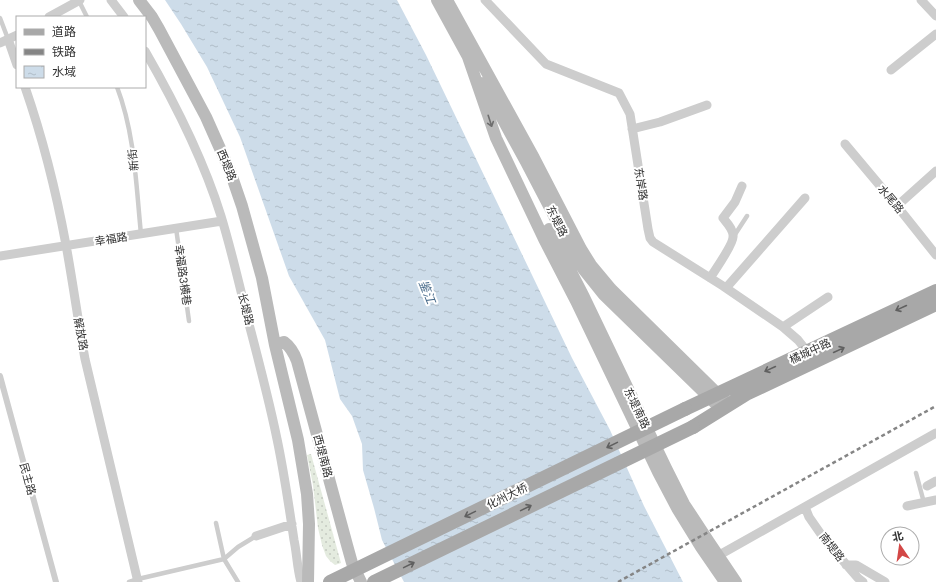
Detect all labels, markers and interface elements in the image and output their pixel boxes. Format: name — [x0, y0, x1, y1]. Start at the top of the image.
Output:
legend — [16, 16, 146, 88]
text: 道路 — [52, 24, 76, 39]
text: 铁路 — [52, 44, 76, 59]
text: 水域 — [52, 64, 76, 79]
one-way arrow — [486, 114, 494, 126]
street label: 西堤路 — [215, 147, 240, 183]
street label: 新街 — [125, 148, 140, 172]
street label: 东岸路 — [632, 167, 650, 201]
street label: 水尾路 — [876, 182, 907, 215]
street label: 东堤路 — [544, 203, 571, 238]
street label: 幸福路 — [94, 230, 128, 248]
street label: 幸福路3横巷 — [173, 244, 194, 306]
water label: 鉴江 — [416, 278, 440, 308]
street label: 长堤路 — [236, 291, 257, 326]
one-way arrow — [895, 305, 907, 312]
street label: 解放路 — [72, 316, 91, 351]
street label: 橘城中路 — [787, 335, 832, 366]
one-way arrow — [832, 346, 844, 353]
one-way arrow — [765, 366, 777, 373]
street label: 东堤南路 — [622, 385, 653, 430]
street label: 西堤南路 — [312, 433, 335, 479]
one-way arrow — [606, 442, 618, 449]
street label: 民主路 — [18, 461, 39, 496]
street label: 化州大桥 — [484, 480, 529, 511]
one-way arrow — [520, 504, 532, 511]
one-way arrow — [464, 511, 476, 518]
north arrow — [880, 526, 920, 566]
text: 北 — [891, 528, 904, 543]
street label: 南堤路 — [817, 530, 848, 564]
one-way arrow — [403, 561, 415, 568]

